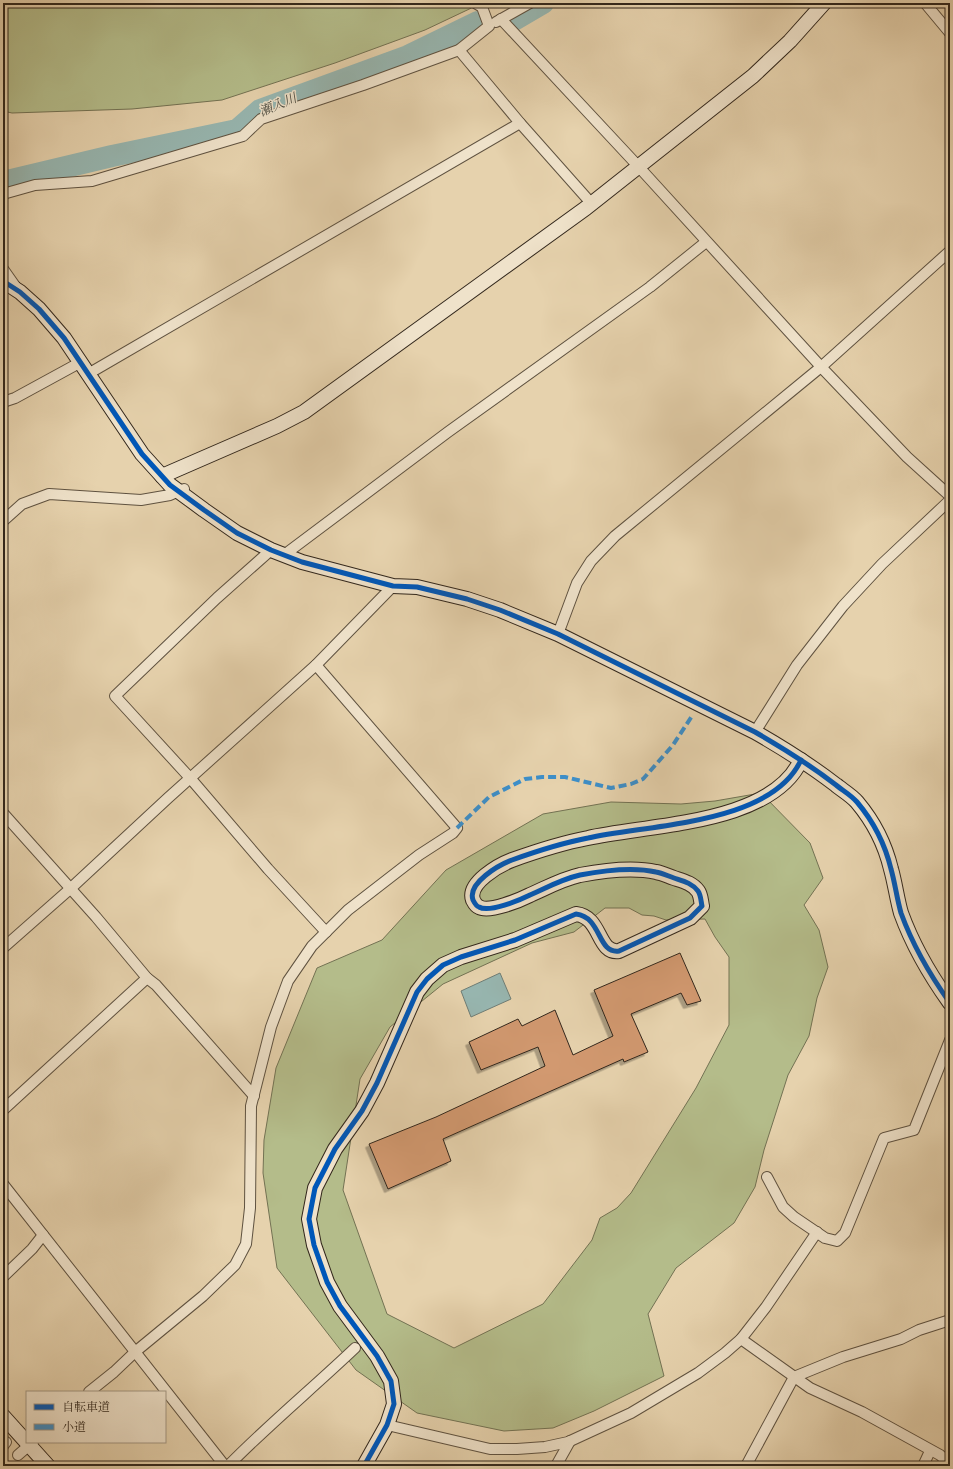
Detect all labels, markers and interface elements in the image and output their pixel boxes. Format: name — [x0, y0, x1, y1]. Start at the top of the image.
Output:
water label: 瀬入川 — [257, 89, 301, 120]
legend — [26, 1391, 166, 1443]
text: 自転車道 — [62, 1400, 110, 1414]
text: 小道 — [62, 1420, 86, 1434]

